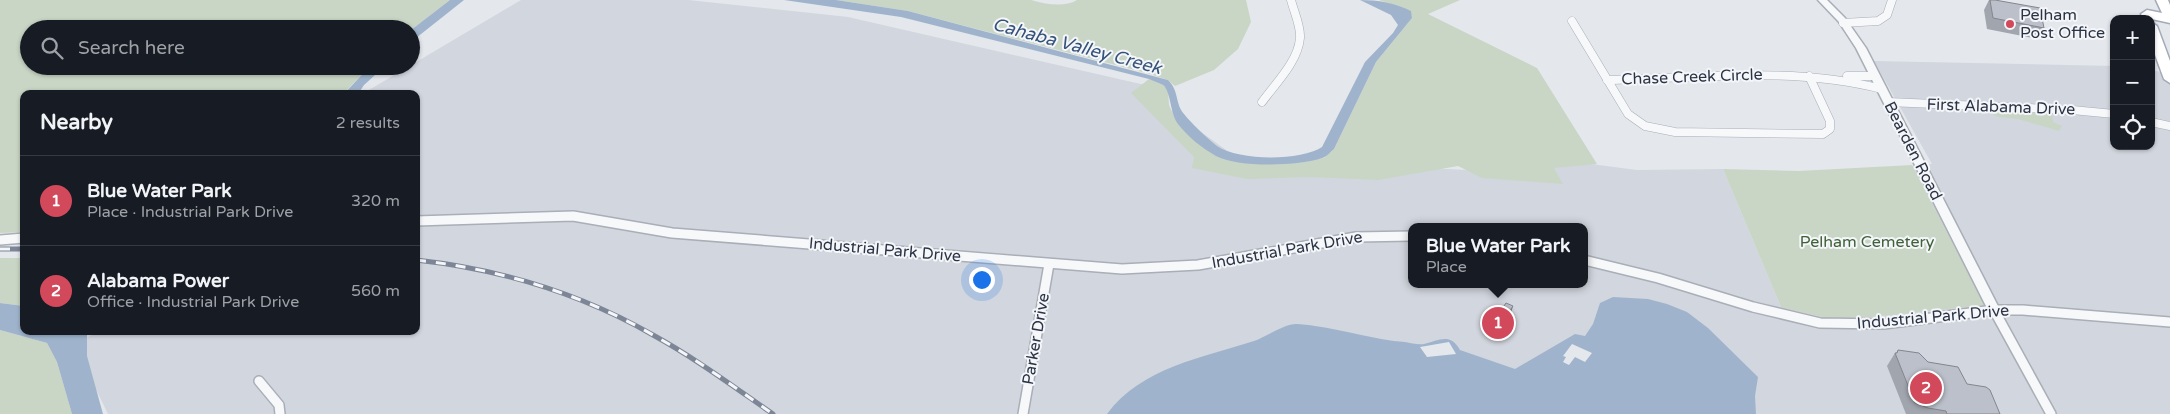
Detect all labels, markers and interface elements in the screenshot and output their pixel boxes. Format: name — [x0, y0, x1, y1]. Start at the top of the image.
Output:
place label: Pelham Post Office — [2020, 5, 2105, 43]
water label: Cahaba Valley Creek — [990, 13, 1165, 79]
map controls — [2110, 15, 2155, 150]
button: + — [2110, 15, 2155, 60]
marker: Pelham Post Office — [2004, 18, 2016, 30]
search box — [20, 20, 420, 75]
icon: search — [38, 34, 66, 62]
text: Search here — [78, 37, 185, 59]
button: − — [2110, 60, 2155, 105]
street label: Chase Creek Circle — [1621, 65, 1763, 89]
street label: First Alabama Drive — [1926, 94, 2076, 120]
street label: Bearden Road — [1880, 98, 1946, 204]
button: locate — [2110, 105, 2155, 150]
text: Nearby — [40, 110, 113, 135]
text: 2 results — [336, 113, 400, 133]
text: Blue Water Park — [87, 180, 232, 202]
text: 1 — [51, 191, 61, 211]
text: 320 m — [351, 191, 400, 211]
text: Place · Industrial Park Drive — [87, 202, 293, 222]
popup — [1408, 223, 1588, 288]
street label: Industrial Park Drive — [1210, 227, 1364, 273]
park label: Pelham Cemetery — [1800, 232, 1935, 252]
street label: Industrial Park Drive — [808, 233, 962, 267]
text: Blue Water Park — [1426, 235, 1570, 257]
text: Place — [1426, 257, 1467, 277]
your location — [969, 267, 995, 293]
text: Alabama Power — [87, 270, 229, 292]
text: 2 — [51, 281, 61, 301]
text: 560 m — [351, 281, 400, 301]
text: Office · Industrial Park Drive — [87, 292, 299, 312]
street label: Parker Drive — [1018, 292, 1054, 386]
street label: Industrial Park Drive — [1856, 300, 2010, 334]
pin: 1 — [1482, 304, 1514, 342]
pin: 2 — [1910, 369, 1942, 407]

